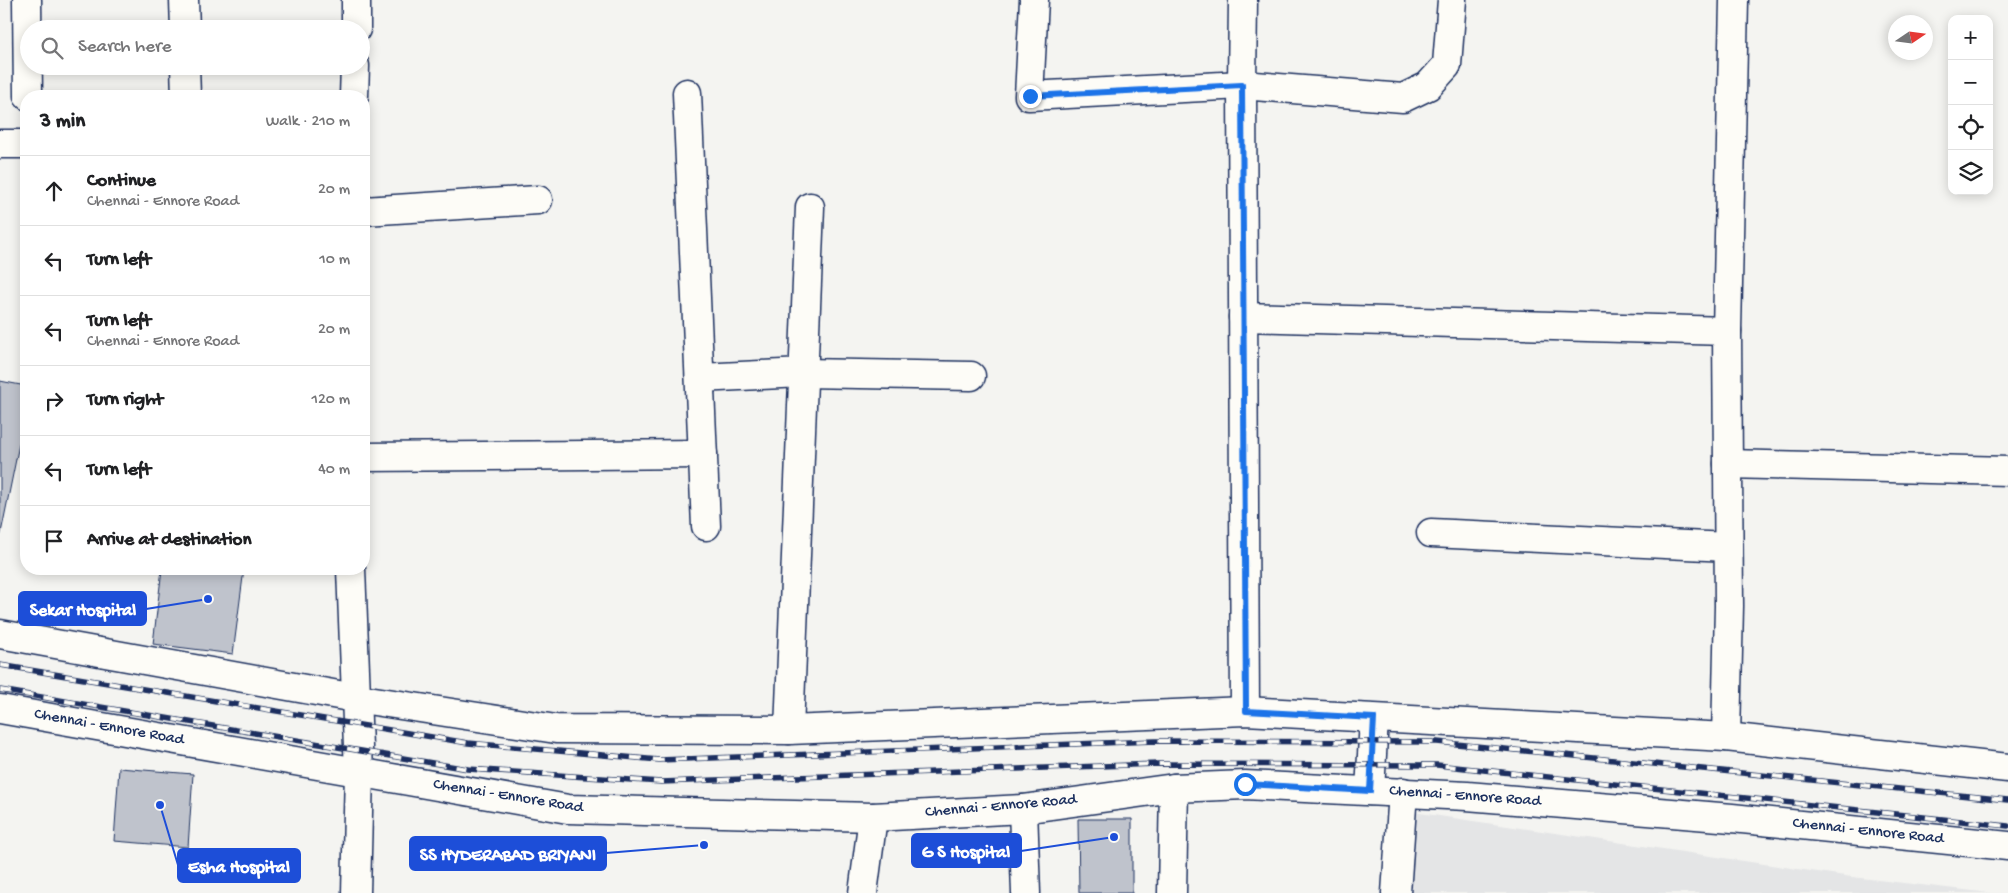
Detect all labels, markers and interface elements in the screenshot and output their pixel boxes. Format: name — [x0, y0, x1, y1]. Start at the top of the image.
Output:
north arrow — [1888, 15, 1933, 60]
map controls — [1948, 15, 1993, 195]
button: + — [1948, 15, 1993, 60]
search box — [20, 20, 370, 75]
icon: search — [38, 34, 66, 62]
text: Search here — [78, 36, 172, 59]
button: − — [1948, 60, 1993, 105]
route end — [1019, 85, 1042, 108]
button: locate — [1948, 105, 1993, 150]
text: 3 min — [40, 110, 85, 135]
text: Walk · 210 m — [266, 113, 350, 132]
button: layers — [1948, 150, 1993, 195]
text: Continue — [87, 170, 156, 193]
icon: ahead — [40, 177, 68, 205]
text: 20 m — [318, 181, 350, 200]
text: Chennai - Ennore Road — [87, 193, 239, 212]
icon: left — [40, 247, 68, 275]
text: Turn left — [87, 249, 151, 272]
text: 10 m — [319, 251, 350, 270]
text: Turn left — [87, 310, 151, 333]
icon: left — [40, 317, 68, 345]
text: 20 m — [318, 321, 350, 340]
text: Chennai - Ennore Road — [87, 333, 239, 352]
icon: right — [40, 387, 68, 415]
text: Turn right — [87, 389, 163, 412]
text: 120 m — [311, 391, 350, 410]
icon: left — [40, 457, 68, 485]
text: Turn left — [87, 459, 151, 482]
text: 40 m — [318, 461, 350, 480]
icon: arrive — [40, 527, 68, 555]
text: Arrive at destination — [87, 529, 251, 552]
callout: Sekar Hospital — [19, 592, 146, 625]
text: Sekar Hospital — [30, 601, 136, 622]
street label: Chennai - Ennore Road — [33, 705, 187, 751]
route start — [1234, 773, 1257, 796]
street label: Chennai - Ennore Road — [432, 776, 586, 819]
street label: Chennai - Ennore Road — [1389, 782, 1543, 812]
street label: Chennai - Ennore Road — [925, 791, 1079, 823]
street label: Chennai - Ennore Road — [1792, 815, 1946, 850]
callout: G S Hospital — [912, 834, 1021, 867]
callout: SS HYDERABAD BRIYANI — [410, 837, 606, 870]
text: G S Hospital — [922, 843, 1010, 864]
text: SS HYDERABAD BRIYANI — [420, 846, 596, 867]
callout: Esha Hospital — [178, 849, 300, 882]
text: Esha Hospital — [188, 858, 290, 879]

